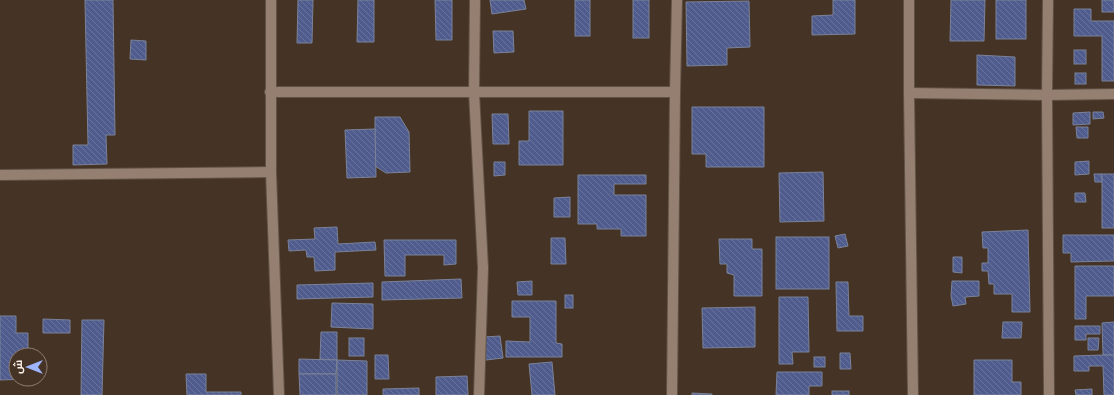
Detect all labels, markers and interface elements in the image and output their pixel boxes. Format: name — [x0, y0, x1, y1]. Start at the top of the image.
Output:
north arrow — [8, 347, 48, 387]
text: ش — [10, 360, 25, 374]

